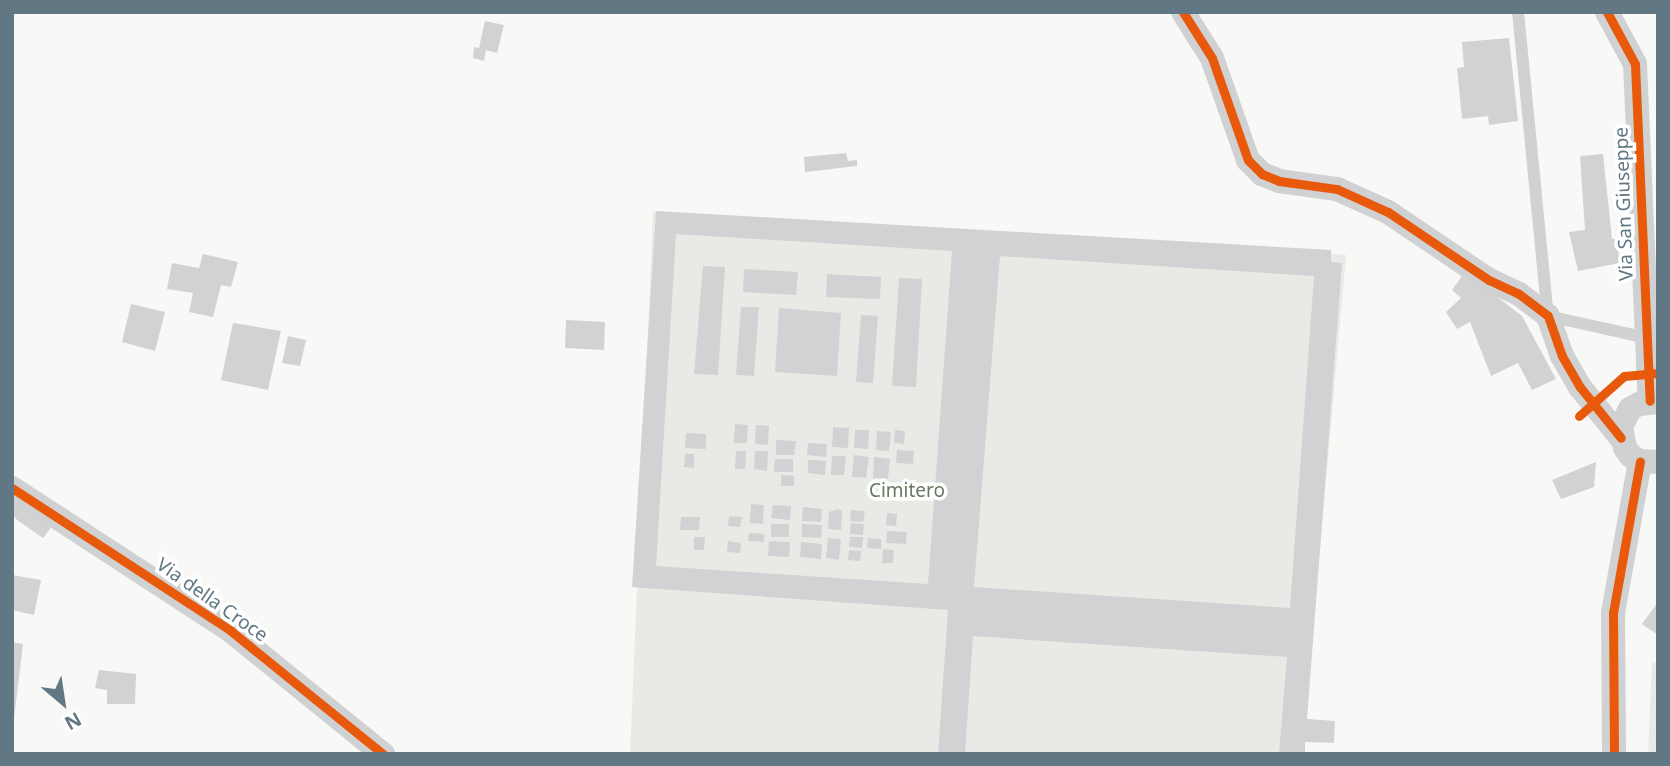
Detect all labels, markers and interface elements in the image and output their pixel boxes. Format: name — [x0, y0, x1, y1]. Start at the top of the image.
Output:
street label: Via San Giuseppe — [1610, 127, 1638, 281]
park label: Cimitero — [869, 480, 945, 502]
street label: Via della Croce — [152, 553, 272, 647]
north arrow — [28, 668, 98, 738]
text: N — [60, 706, 86, 736]

